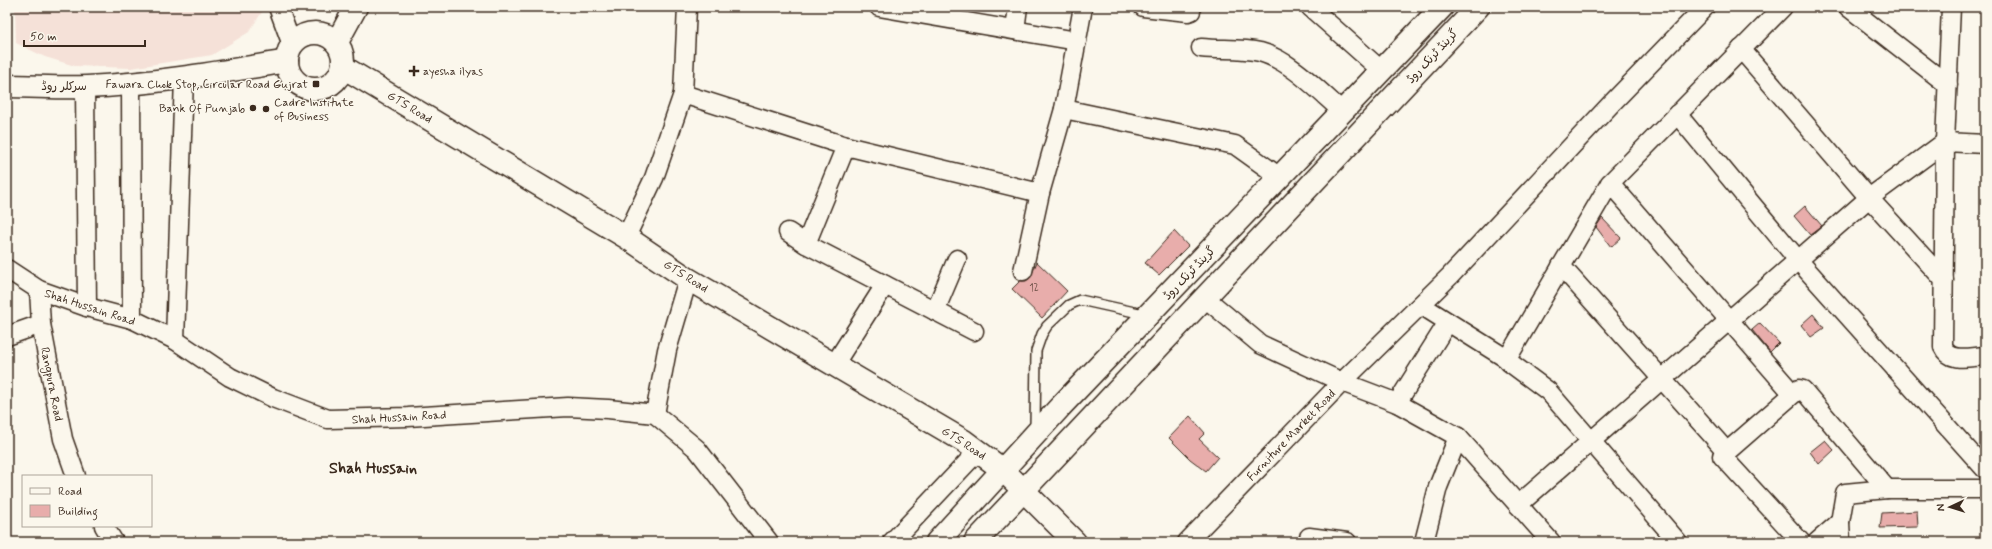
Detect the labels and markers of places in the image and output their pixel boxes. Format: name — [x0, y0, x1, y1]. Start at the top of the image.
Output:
place label: ayesha ilyas — [423, 64, 483, 80]
marker: ayesha ilyas — [408, 65, 420, 77]
place label: Fawara Chok Stop, Circular Road Gujrat — [106, 77, 308, 93]
marker: Fawara Chok Stop, Circular Road Gujrat — [311, 79, 321, 89]
place label: Cadre Institute of Business — [274, 95, 354, 125]
place label: Bank Of Punjab — [159, 101, 245, 117]
marker: Bank Of Punjab — [248, 103, 258, 113]
marker: Cadre Institute of Business — [261, 104, 271, 114]

